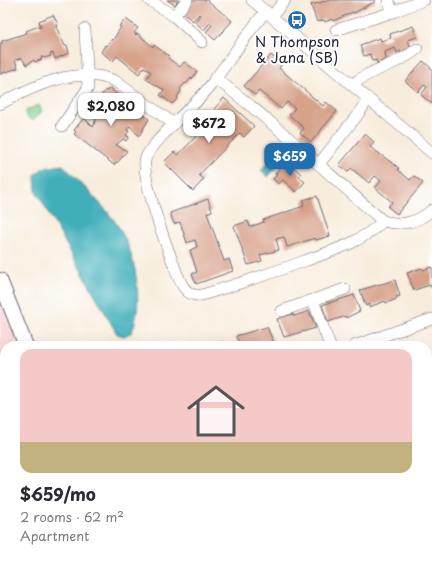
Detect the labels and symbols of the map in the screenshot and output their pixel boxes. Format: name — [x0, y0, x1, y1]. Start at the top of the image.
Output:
bus stop icon: N Thompson & Jana (SB) — [286, 9, 308, 31]
place label: N Thompson & Jana (SB) — [255, 31, 339, 68]
pin: $2,080 — [78, 93, 144, 127]
pin: $672 — [185, 110, 233, 144]
pin: $659 — [266, 143, 314, 177]

